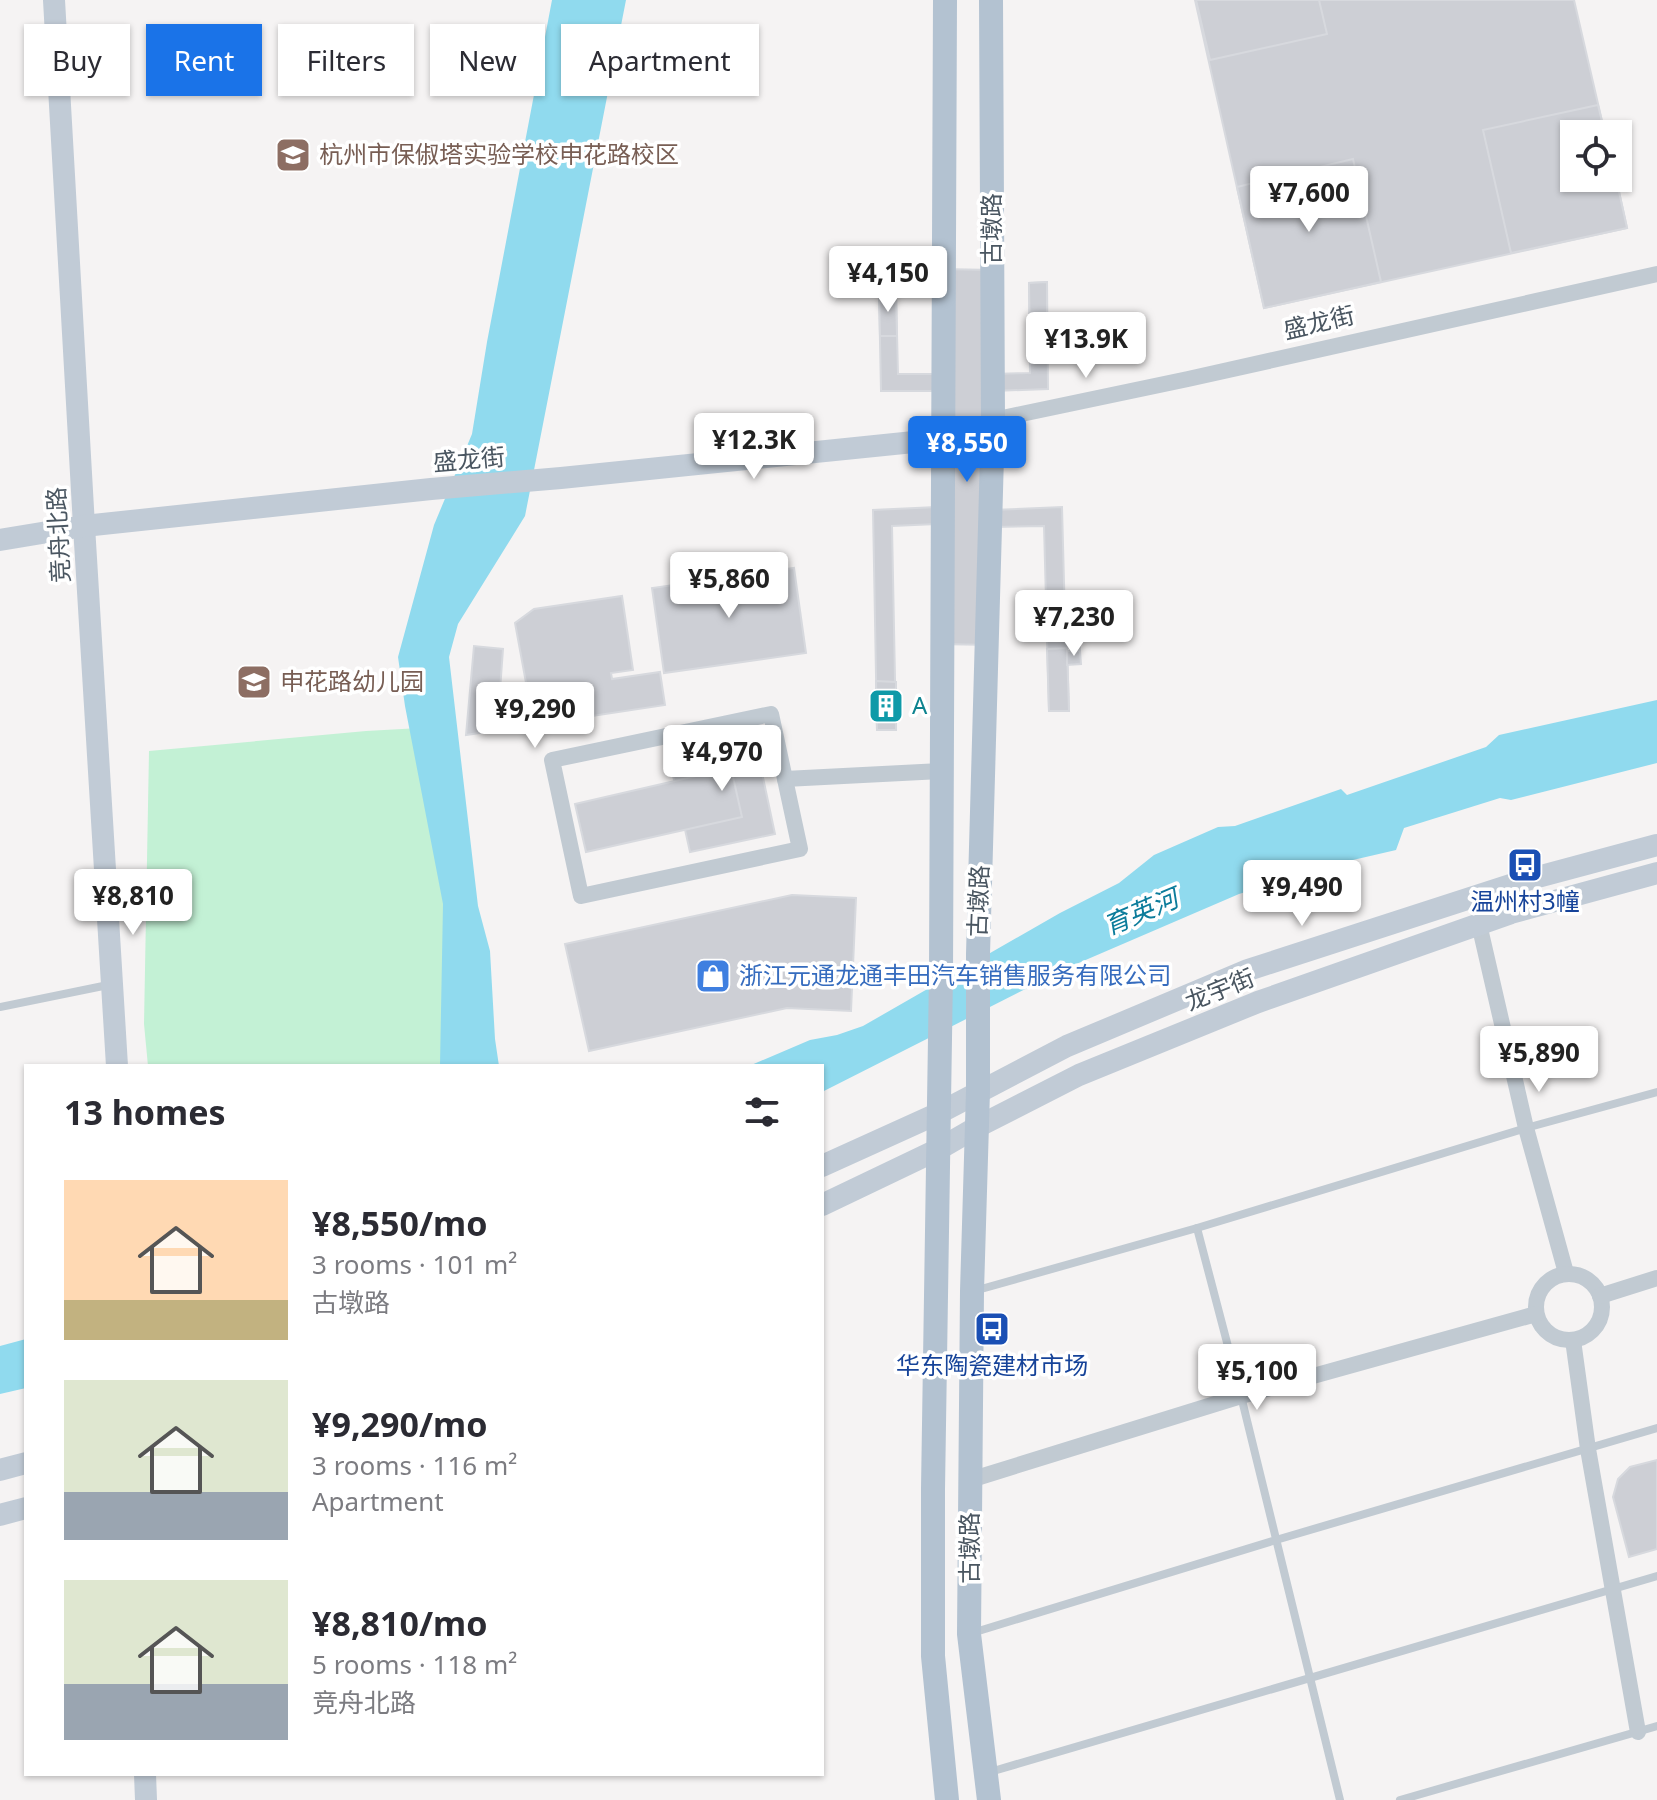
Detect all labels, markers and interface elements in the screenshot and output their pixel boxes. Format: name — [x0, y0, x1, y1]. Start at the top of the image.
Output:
chip: Buy — [24, 24, 130, 96]
chip: Rent — [146, 24, 262, 96]
chip: Filters — [278, 24, 414, 96]
chip: New — [430, 24, 545, 96]
chip: Apartment — [561, 24, 759, 96]
map controls — [1560, 120, 1632, 192]
button: locate — [1560, 120, 1632, 192]
school or university icon: 杭州市保俶塔实验学校申花路校区 — [274, 136, 312, 174]
place label: 杭州市保俶塔实验学校申花路校区 — [319, 137, 679, 170]
pin: ¥7,600 — [1244, 166, 1374, 234]
text: ¥7,600 — [1268, 174, 1350, 210]
street label: 古墩路 — [974, 193, 1007, 265]
pin: ¥4,150 — [823, 246, 953, 314]
text: ¥4,150 — [847, 254, 929, 290]
street label: 盛龙街 — [1280, 297, 1357, 346]
pin: ¥13.9K — [1021, 312, 1151, 380]
text: ¥13.9K — [1044, 320, 1128, 356]
pin: ¥12.3K — [689, 413, 819, 481]
pin: ¥8,550 — [902, 416, 1032, 484]
text: ¥12.3K — [712, 421, 796, 457]
text: ¥8,550 — [926, 424, 1008, 460]
street label: 盛龙街 — [432, 439, 506, 478]
street label: 竞舟北路 — [39, 486, 76, 584]
pin: ¥5,860 — [664, 552, 794, 620]
text: ¥5,860 — [688, 560, 770, 596]
pin: ¥7,230 — [1009, 590, 1139, 658]
text: ¥7,230 — [1033, 598, 1115, 634]
school or university icon: 申花路幼儿园 — [235, 663, 273, 701]
place label: 申花路幼儿园 — [280, 664, 424, 697]
pin: ¥9,290 — [470, 682, 600, 750]
building icon: A — [867, 687, 905, 725]
place label: A — [912, 688, 928, 721]
text: ¥9,290 — [494, 690, 576, 726]
pin: ¥4,970 — [657, 725, 787, 793]
text: ¥4,970 — [681, 733, 763, 769]
bus stop icon: 温州村3幢 — [1506, 846, 1544, 884]
pin: ¥9,490 — [1237, 860, 1367, 928]
street label: 古墩路 — [960, 864, 995, 938]
text: ¥9,490 — [1261, 868, 1343, 904]
pin: ¥8,810 — [68, 869, 198, 937]
text: ¥8,810 — [92, 877, 174, 913]
water label: 育英河 — [1098, 877, 1188, 943]
place label: 温州村3幢 — [1470, 884, 1580, 917]
shop icon: 浙江元通龙通丰田汽车销售服务有限公司 — [694, 957, 732, 995]
place label: 浙江元通龙通丰田汽车销售服务有限公司 — [739, 958, 1171, 991]
street label: 龙宇街 — [1180, 960, 1259, 1017]
pin: ¥5,890 — [1474, 1026, 1604, 1094]
text: ¥5,890 — [1498, 1034, 1580, 1070]
text: 13 homes — [64, 1089, 226, 1135]
icon: filters — [740, 1090, 784, 1134]
text: ¥8,550/mo — [312, 1200, 487, 1246]
icon: home — [128, 1212, 224, 1308]
text: 3 rooms · 101 m² — [312, 1246, 517, 1282]
text: 古墩路 — [312, 1284, 390, 1320]
bus stop icon: 华东陶瓷建材市场 — [973, 1310, 1011, 1348]
pin: ¥5,100 — [1192, 1344, 1322, 1412]
place label: 华东陶瓷建材市场 — [896, 1348, 1088, 1381]
text: ¥5,100 — [1216, 1352, 1298, 1388]
text: ¥9,290/mo — [312, 1401, 487, 1447]
icon: home — [128, 1412, 224, 1508]
text: 3 rooms · 116 m² — [312, 1447, 517, 1483]
text: Apartment — [312, 1483, 444, 1519]
street label: 古墩路 — [952, 1512, 985, 1584]
text: ¥8,810/mo — [312, 1600, 487, 1646]
icon: home — [128, 1612, 224, 1708]
text: 5 rooms · 118 m² — [312, 1646, 517, 1682]
text: 竞舟北路 — [312, 1684, 416, 1720]

